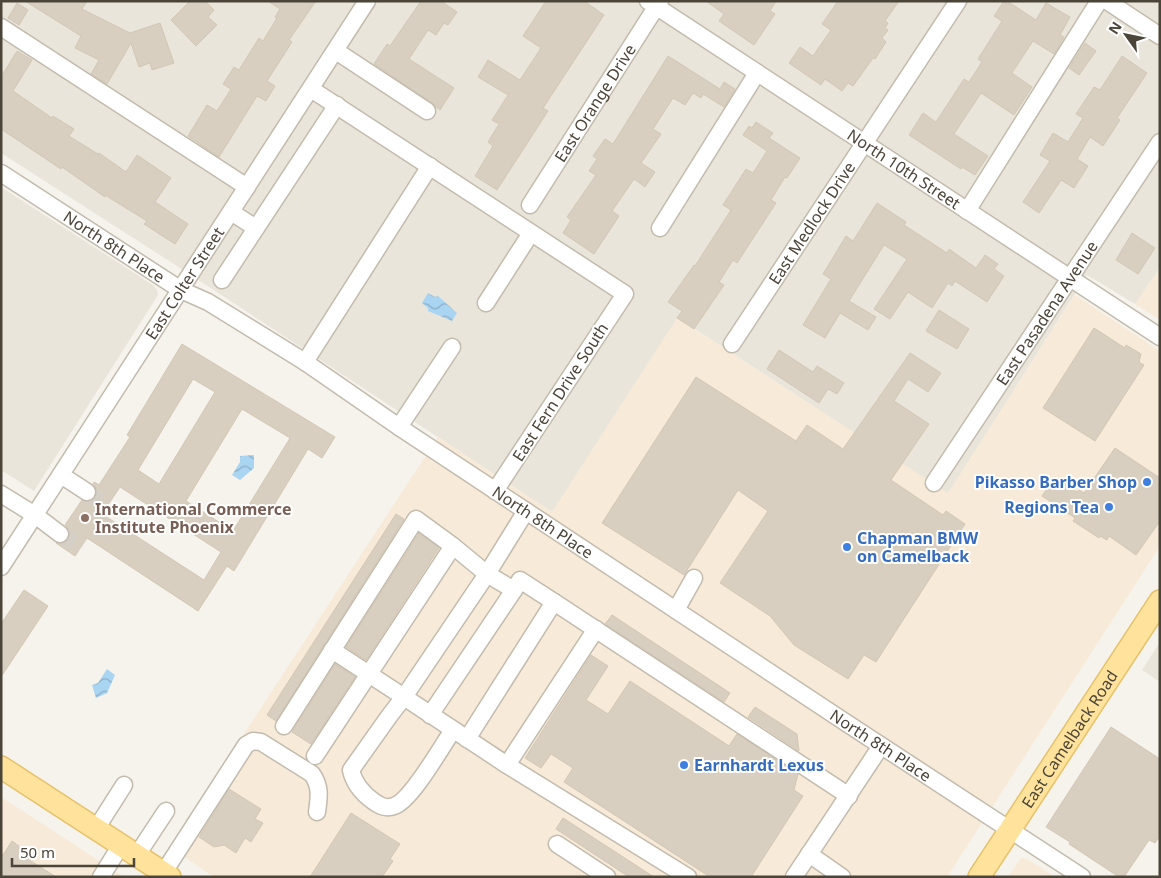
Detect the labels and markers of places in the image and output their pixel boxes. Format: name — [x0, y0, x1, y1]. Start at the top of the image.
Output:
place label: Pikasso Barber Shop — [975, 471, 1137, 493]
marker: Pikasso Barber Shop — [1141, 476, 1153, 488]
place label: Regions Tea — [1004, 496, 1099, 518]
place label: International Commerce Institute Phoenix — [95, 498, 292, 538]
marker: Regions Tea — [1103, 501, 1115, 513]
marker: International Commerce Institute Phoenix — [79, 512, 91, 524]
place label: Chapman BMW on Camelback — [857, 527, 979, 567]
marker: Chapman BMW on Camelback — [841, 541, 853, 553]
place label: Earnhardt Lexus — [694, 754, 824, 776]
marker: Earnhardt Lexus — [678, 759, 690, 771]

